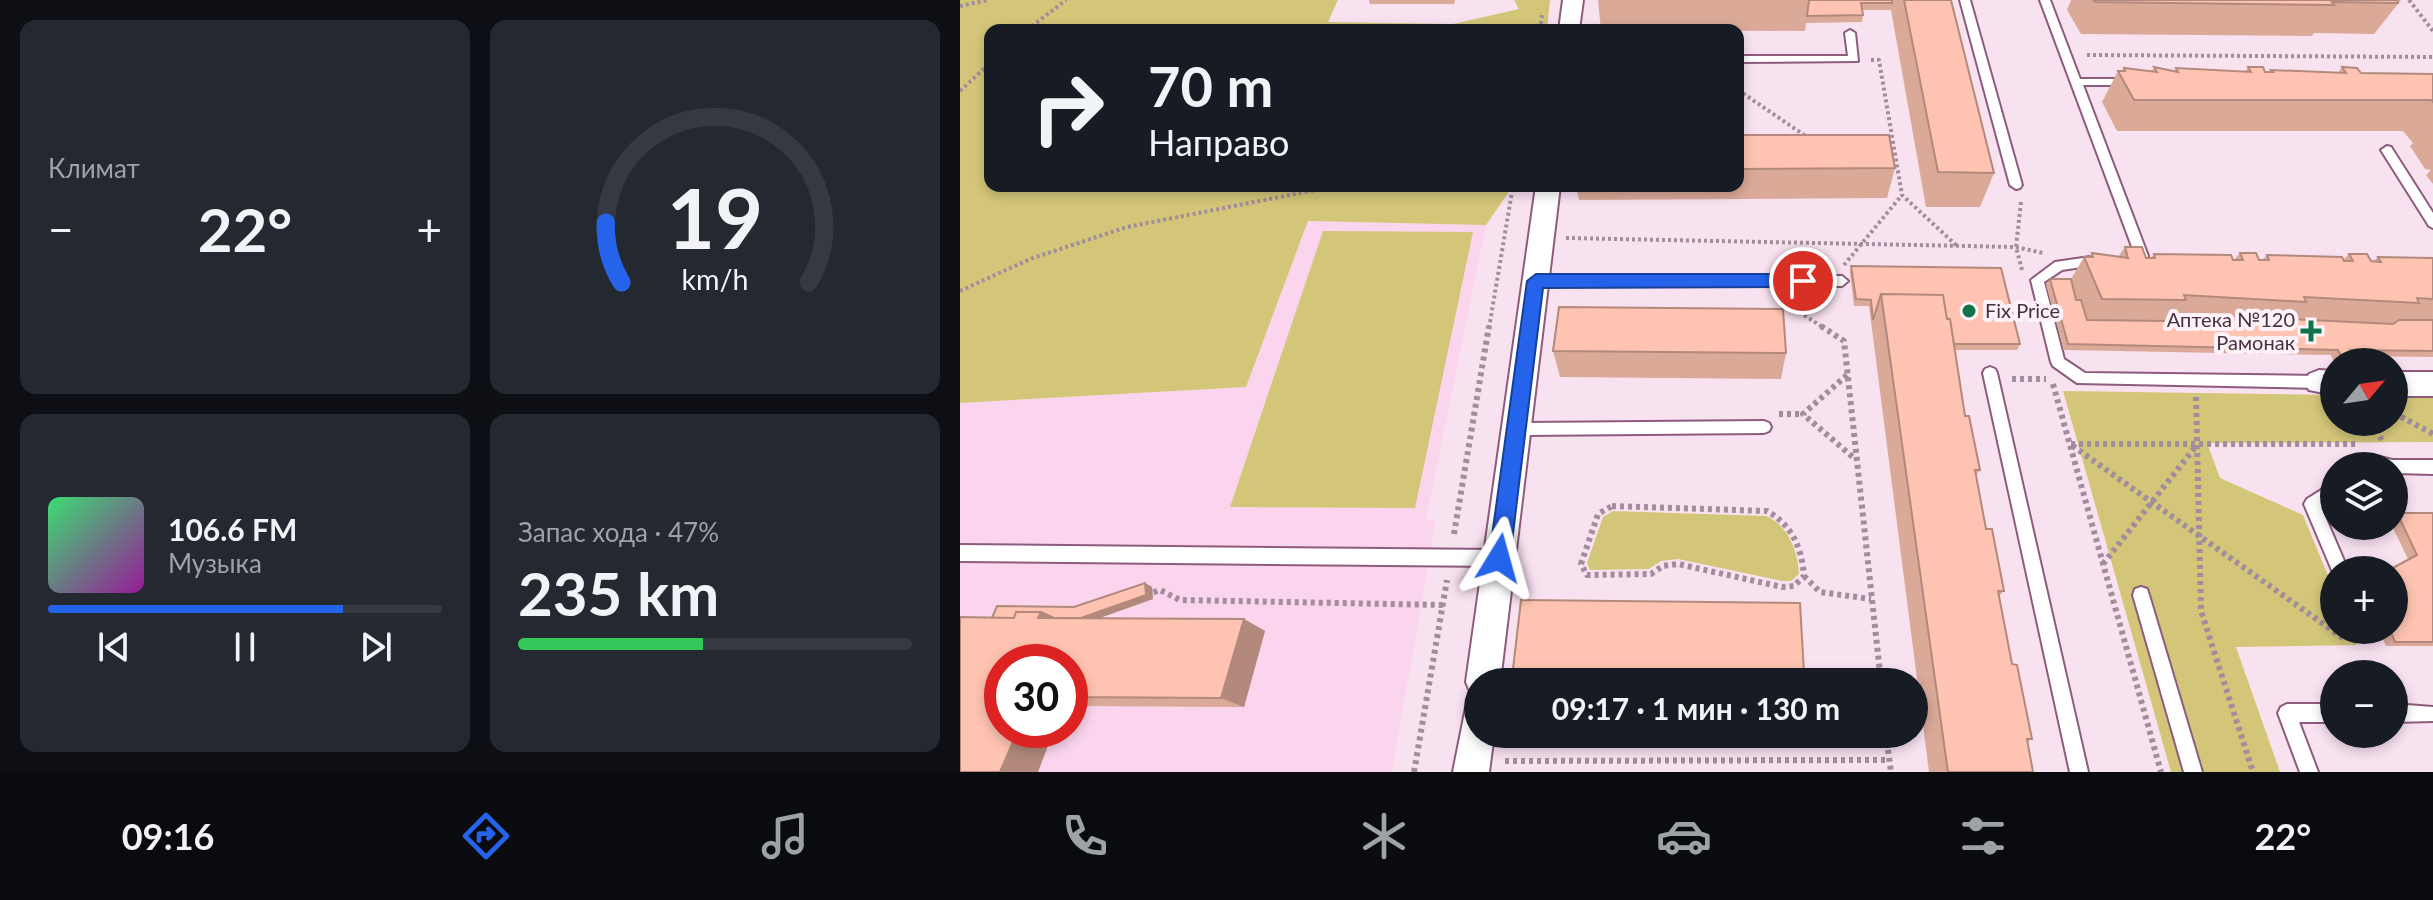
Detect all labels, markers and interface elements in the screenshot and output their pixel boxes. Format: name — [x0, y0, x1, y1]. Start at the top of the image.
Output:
text: 70 m — [1148, 52, 1273, 119]
icon: right — [1016, 56, 1120, 160]
text: Направо — [1148, 120, 1289, 164]
text: Климат — [48, 152, 140, 184]
text: 19 — [667, 167, 763, 267]
text: 22° — [198, 193, 292, 265]
text: − — [48, 203, 74, 255]
text: + — [416, 203, 442, 255]
pin — [1769, 247, 1837, 315]
icon: arrive — [1781, 259, 1825, 303]
text: km/h — [682, 262, 748, 296]
place label: Fix Price — [1985, 298, 2060, 322]
marker: Fix Price — [1960, 302, 1978, 320]
place label: Аптека №120 Рамонак — [2167, 307, 2296, 354]
marker: Аптека №120 Рамонак — [2302, 322, 2320, 340]
north arrow — [2320, 348, 2408, 436]
map controls — [2320, 348, 2408, 748]
button: layers — [2320, 452, 2408, 540]
text: 106.6 FM — [168, 511, 297, 547]
text: Запас хода · 47% — [518, 516, 719, 548]
position arrow — [1457, 516, 1541, 600]
text: Музыка — [168, 547, 262, 579]
button: + — [2320, 556, 2408, 644]
text: 235 km — [518, 557, 719, 629]
icon: previous — [92, 625, 136, 669]
icon: pause — [223, 625, 267, 669]
icon: next — [354, 625, 398, 669]
speed limit sign: 30 — [984, 644, 1088, 748]
button: − — [2320, 660, 2408, 748]
text: 09:17 · 1 мин · 130 m — [1552, 690, 1840, 726]
icon: directions — [458, 808, 514, 864]
icon: music — [757, 808, 813, 864]
icon: phone — [1057, 808, 1113, 864]
icon: climate — [1356, 808, 1412, 864]
icon: car — [1656, 808, 1712, 864]
icon: filters — [1955, 808, 2011, 864]
text: 09:16 — [122, 814, 215, 858]
text: 22° — [2254, 814, 2311, 858]

